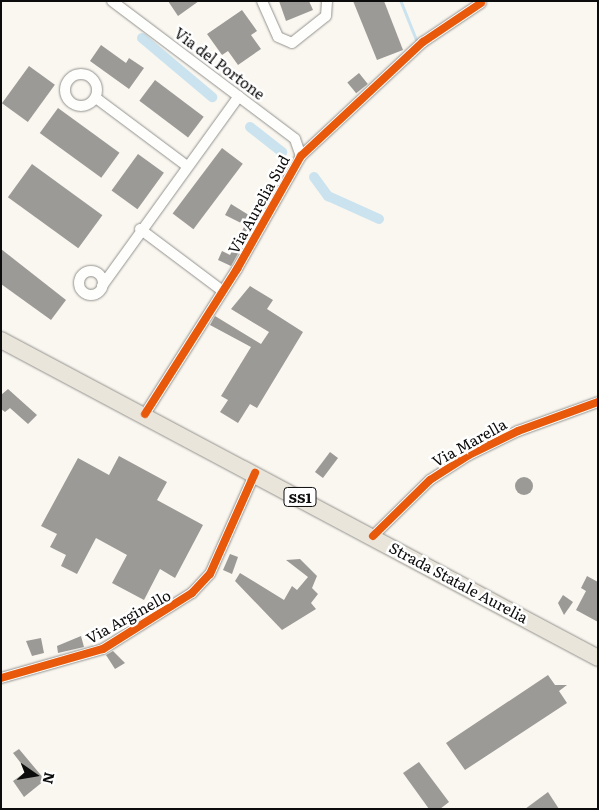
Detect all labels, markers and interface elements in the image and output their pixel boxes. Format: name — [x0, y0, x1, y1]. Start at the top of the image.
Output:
street label: Via del Portone — [171, 23, 269, 103]
street label: Via Aurelia Sud — [223, 152, 293, 256]
street label: Via Marella — [429, 414, 509, 470]
road number: SS1 — [282, 486, 318, 508]
street label: Strada Statale Aurelia — [387, 538, 531, 626]
street label: Via Arginello — [82, 585, 174, 647]
north arrow — [10, 750, 60, 800]
text: N — [39, 770, 61, 786]

